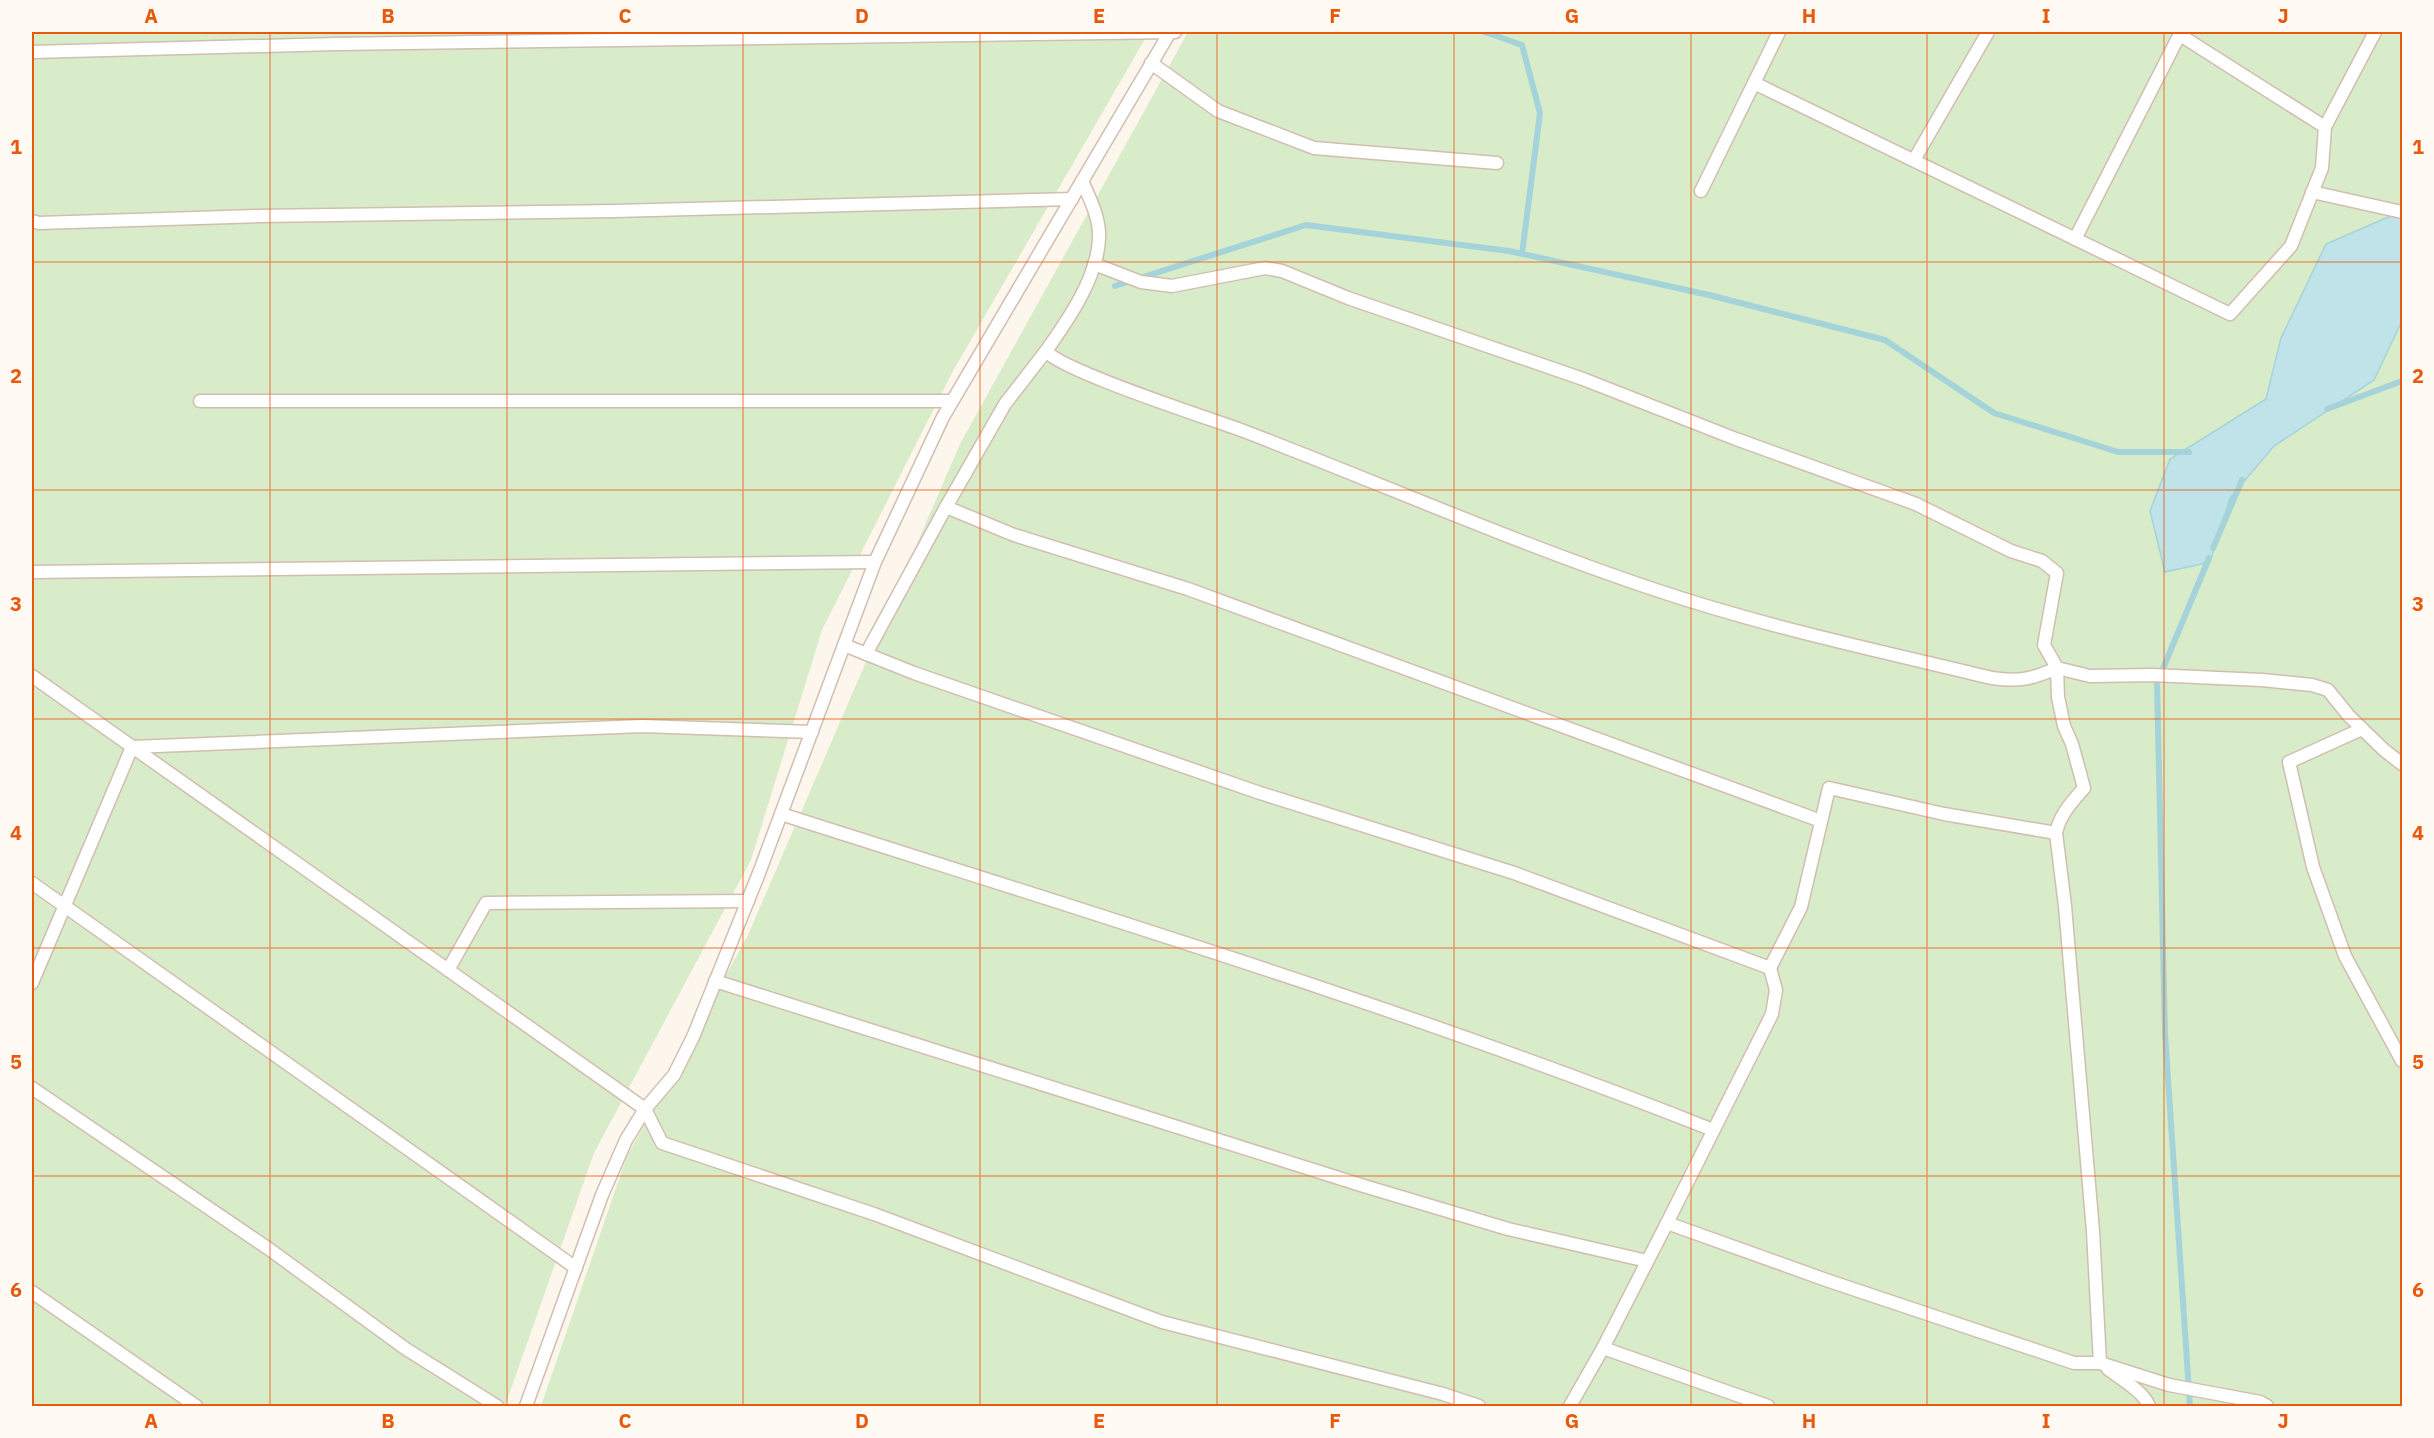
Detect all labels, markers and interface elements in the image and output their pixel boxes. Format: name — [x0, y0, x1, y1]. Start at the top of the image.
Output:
text: A — [144, 2, 158, 29]
text: B — [381, 2, 395, 29]
text: C — [618, 2, 632, 29]
text: D — [855, 2, 869, 29]
text: E — [1093, 2, 1105, 29]
text: F — [1329, 2, 1341, 29]
text: G — [1565, 2, 1579, 29]
text: H — [1802, 2, 1816, 29]
text: I — [2042, 2, 2050, 29]
text: J — [2277, 2, 2289, 29]
text: 1 — [10, 133, 22, 160]
text: 1 — [2412, 133, 2424, 160]
text: 2 — [10, 362, 22, 389]
text: 2 — [2412, 362, 2424, 389]
text: 3 — [10, 590, 22, 617]
text: 3 — [2412, 590, 2424, 617]
text: 4 — [10, 819, 22, 846]
text: 4 — [2412, 819, 2424, 846]
text: 5 — [10, 1048, 22, 1075]
text: 5 — [2412, 1048, 2424, 1075]
text: 6 — [10, 1276, 22, 1303]
text: 6 — [2412, 1276, 2424, 1303]
text: A — [144, 1407, 158, 1434]
text: B — [381, 1407, 395, 1434]
text: C — [618, 1407, 632, 1434]
text: D — [855, 1407, 869, 1434]
text: E — [1093, 1407, 1105, 1434]
text: F — [1329, 1407, 1341, 1434]
text: G — [1565, 1407, 1579, 1434]
text: H — [1802, 1407, 1816, 1434]
text: I — [2042, 1407, 2050, 1434]
text: J — [2277, 1407, 2289, 1434]

